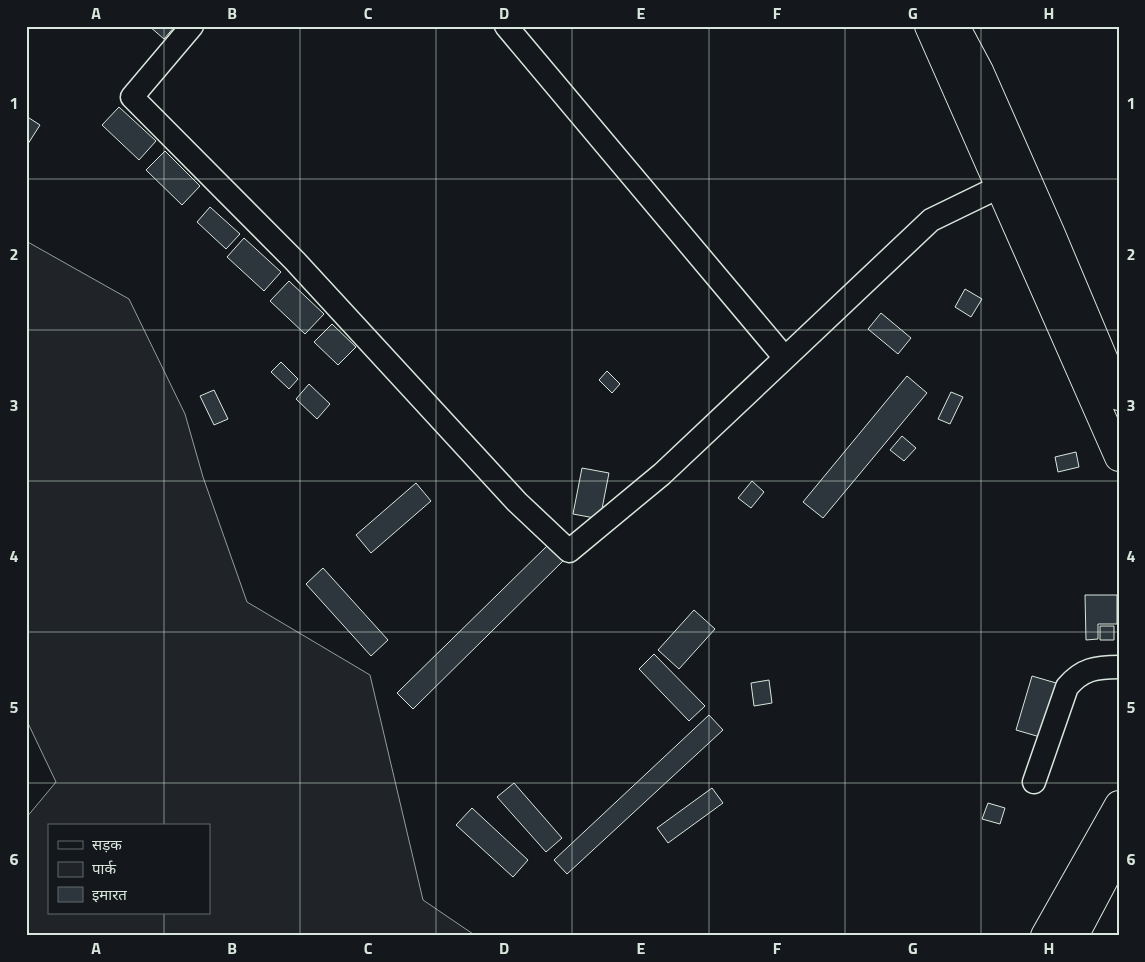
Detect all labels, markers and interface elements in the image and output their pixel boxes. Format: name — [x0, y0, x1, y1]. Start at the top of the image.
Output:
text: A — [91, 1, 101, 25]
text: B — [227, 1, 237, 25]
text: C — [364, 1, 373, 25]
text: D — [499, 1, 509, 25]
text: E — [637, 1, 646, 25]
text: F — [773, 1, 782, 25]
text: G — [908, 1, 918, 25]
text: H — [1044, 1, 1054, 25]
text: 1 — [10, 91, 18, 115]
text: 1 — [1127, 91, 1135, 115]
text: 2 — [10, 242, 18, 266]
text: 2 — [1127, 242, 1135, 266]
text: 3 — [10, 393, 18, 417]
text: 3 — [1127, 393, 1135, 417]
text: 4 — [10, 544, 19, 568]
text: 4 — [1127, 544, 1136, 568]
text: 5 — [10, 695, 19, 719]
text: 5 — [1127, 695, 1136, 719]
legend — [48, 824, 210, 914]
text: सड़क — [92, 833, 122, 856]
text: 6 — [10, 847, 19, 871]
text: 6 — [1127, 847, 1136, 871]
text: पार्क — [92, 857, 116, 880]
text: इमारत — [92, 883, 127, 906]
text: A — [91, 936, 101, 960]
text: B — [227, 936, 237, 960]
text: C — [364, 936, 373, 960]
text: D — [499, 936, 509, 960]
text: E — [637, 936, 646, 960]
text: F — [773, 936, 782, 960]
text: G — [908, 936, 918, 960]
text: H — [1044, 936, 1054, 960]

